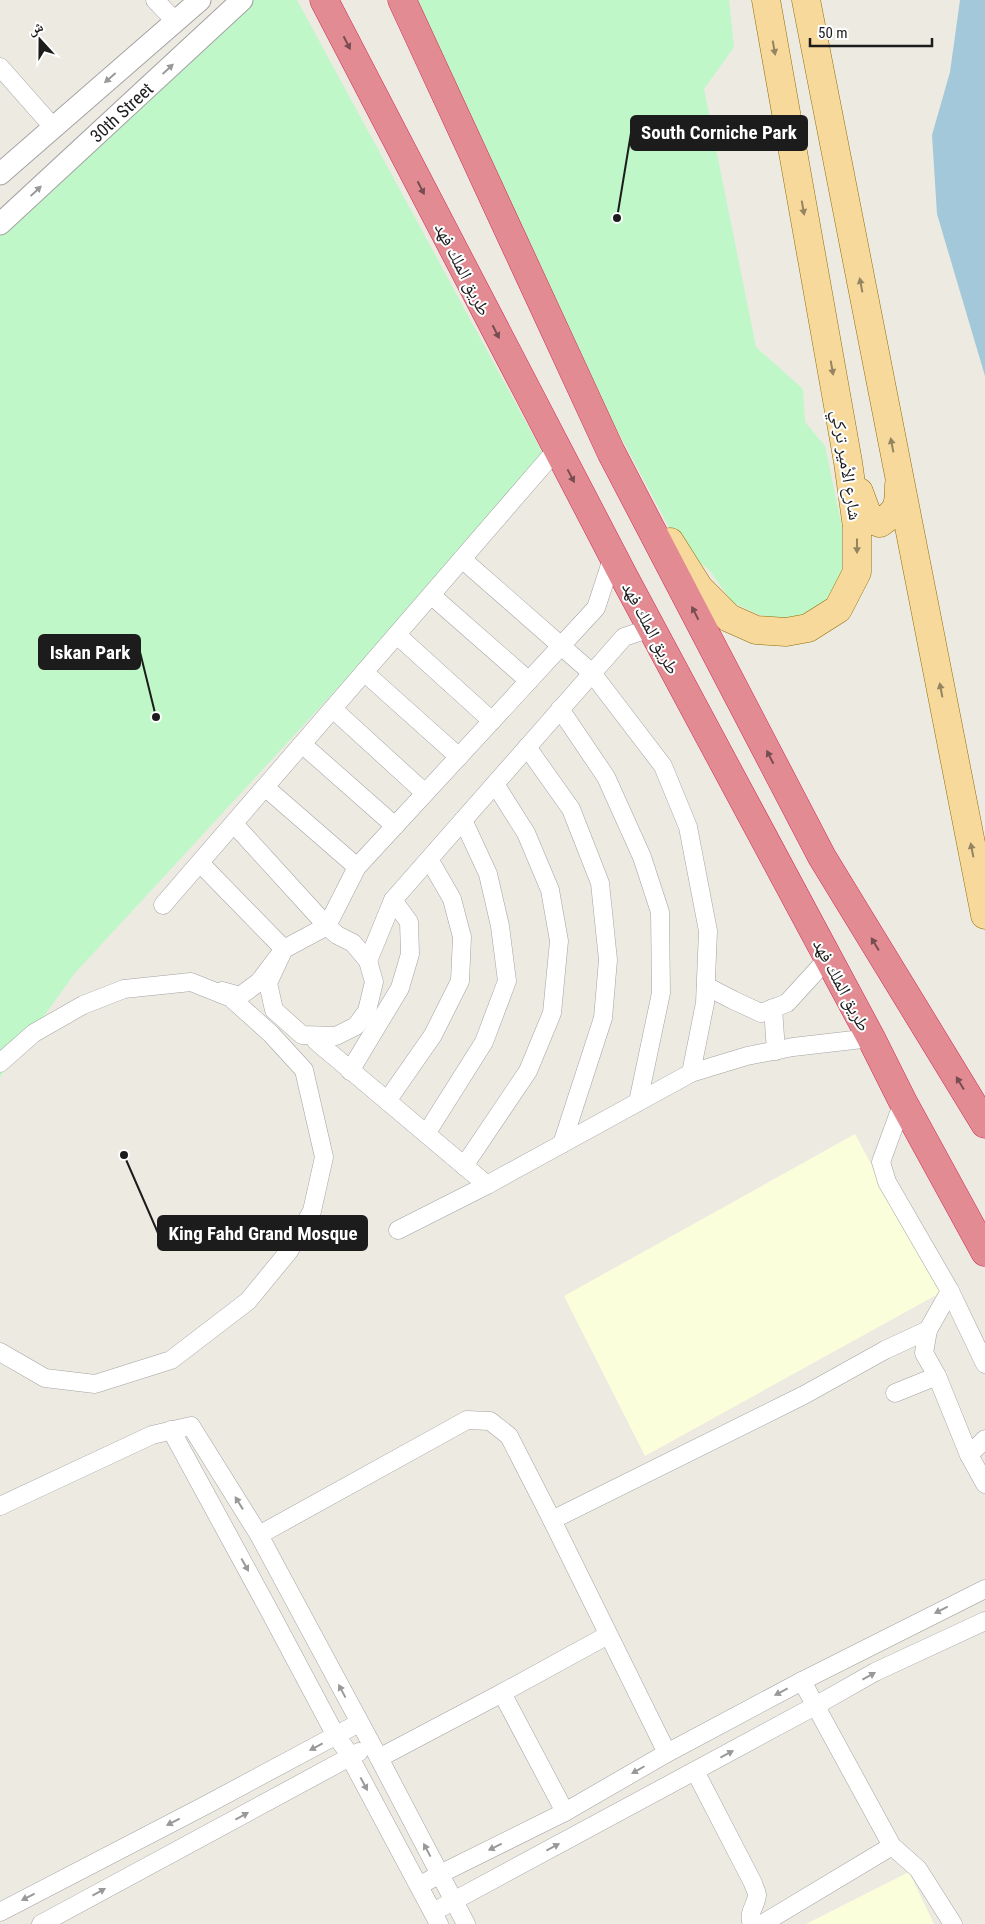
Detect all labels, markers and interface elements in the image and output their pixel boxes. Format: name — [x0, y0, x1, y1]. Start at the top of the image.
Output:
north arrow — [15, 15, 65, 65]
scale bar — [810, 15, 932, 47]
text: ش — [26, 18, 46, 39]
text: 50 m — [818, 24, 848, 42]
one-way arrow — [342, 37, 351, 50]
one-way arrow — [771, 40, 779, 56]
one-way arrow — [161, 63, 173, 75]
one-way arrow — [104, 72, 117, 83]
street label: 30th Street — [85, 78, 157, 146]
callout: South Corniche Park — [631, 116, 807, 150]
text: South Corniche Park — [641, 121, 798, 144]
one-way arrow — [417, 180, 425, 195]
one-way arrow — [29, 185, 41, 197]
one-way arrow — [799, 200, 807, 216]
street label: طريق الملك فهد — [430, 219, 495, 319]
one-way arrow — [857, 277, 865, 293]
one-way arrow — [492, 325, 500, 339]
one-way arrow — [828, 360, 836, 376]
street label: شارع الأمير تركي — [823, 408, 866, 522]
one-way arrow — [888, 437, 896, 453]
one-way arrow — [567, 469, 575, 483]
one-way arrow — [853, 538, 861, 554]
street label: طريق الملك فهد — [617, 578, 684, 678]
one-way arrow — [691, 605, 699, 620]
callout: Iskan Park — [39, 635, 140, 669]
text: Iskan Park — [50, 641, 131, 664]
one-way arrow — [936, 682, 944, 698]
one-way arrow — [765, 750, 774, 764]
one-way arrow — [968, 842, 976, 857]
street label: طريق الملك فهد — [808, 935, 875, 1035]
one-way arrow — [870, 937, 880, 950]
one-way arrow — [955, 1076, 964, 1089]
callout: King Fahd Grand Mosque — [158, 1216, 367, 1250]
text: King Fahd Grand Mosque — [168, 1222, 358, 1245]
one-way arrow — [234, 1497, 243, 1510]
one-way arrow — [241, 1558, 249, 1572]
one-way arrow — [934, 1606, 949, 1614]
one-way arrow — [863, 1671, 876, 1680]
one-way arrow — [338, 1684, 346, 1699]
one-way arrow — [774, 1688, 788, 1696]
one-way arrow — [309, 1743, 324, 1751]
one-way arrow — [720, 1750, 734, 1758]
one-way arrow — [632, 1765, 645, 1774]
one-way arrow — [360, 1778, 369, 1791]
one-way arrow — [236, 1811, 249, 1820]
one-way arrow — [165, 1818, 180, 1826]
one-way arrow — [423, 1843, 431, 1857]
one-way arrow — [488, 1843, 502, 1851]
one-way arrow — [545, 1843, 560, 1851]
one-way arrow — [92, 1888, 106, 1896]
one-way arrow — [21, 1893, 35, 1901]

